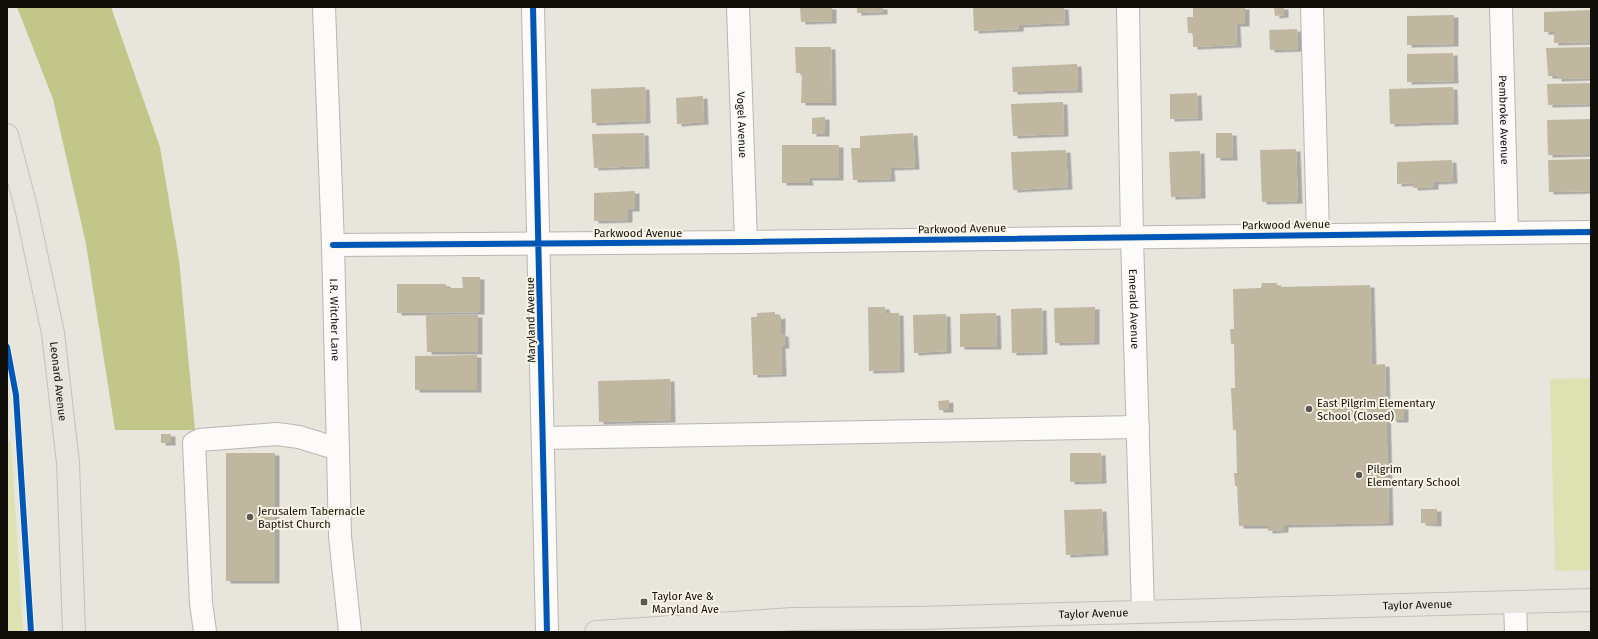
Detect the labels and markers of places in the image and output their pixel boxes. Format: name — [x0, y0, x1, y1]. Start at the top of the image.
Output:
place label: East Pilgrim Elementary School (Closed) — [1317, 397, 1436, 423]
marker: East Pilgrim Elementary School (Closed) — [1304, 404, 1314, 414]
place label: Pilgrim Elementary School — [1367, 463, 1460, 489]
marker: Pilgrim Elementary School — [1354, 470, 1364, 480]
place label: Jerusalem Tabernacle Baptist Church — [258, 505, 365, 531]
marker: Jerusalem Tabernacle Baptist Church — [245, 512, 255, 522]
place label: Taylor Ave & Maryland Ave — [652, 590, 719, 616]
marker: Taylor Ave & Maryland Ave — [639, 597, 649, 607]

